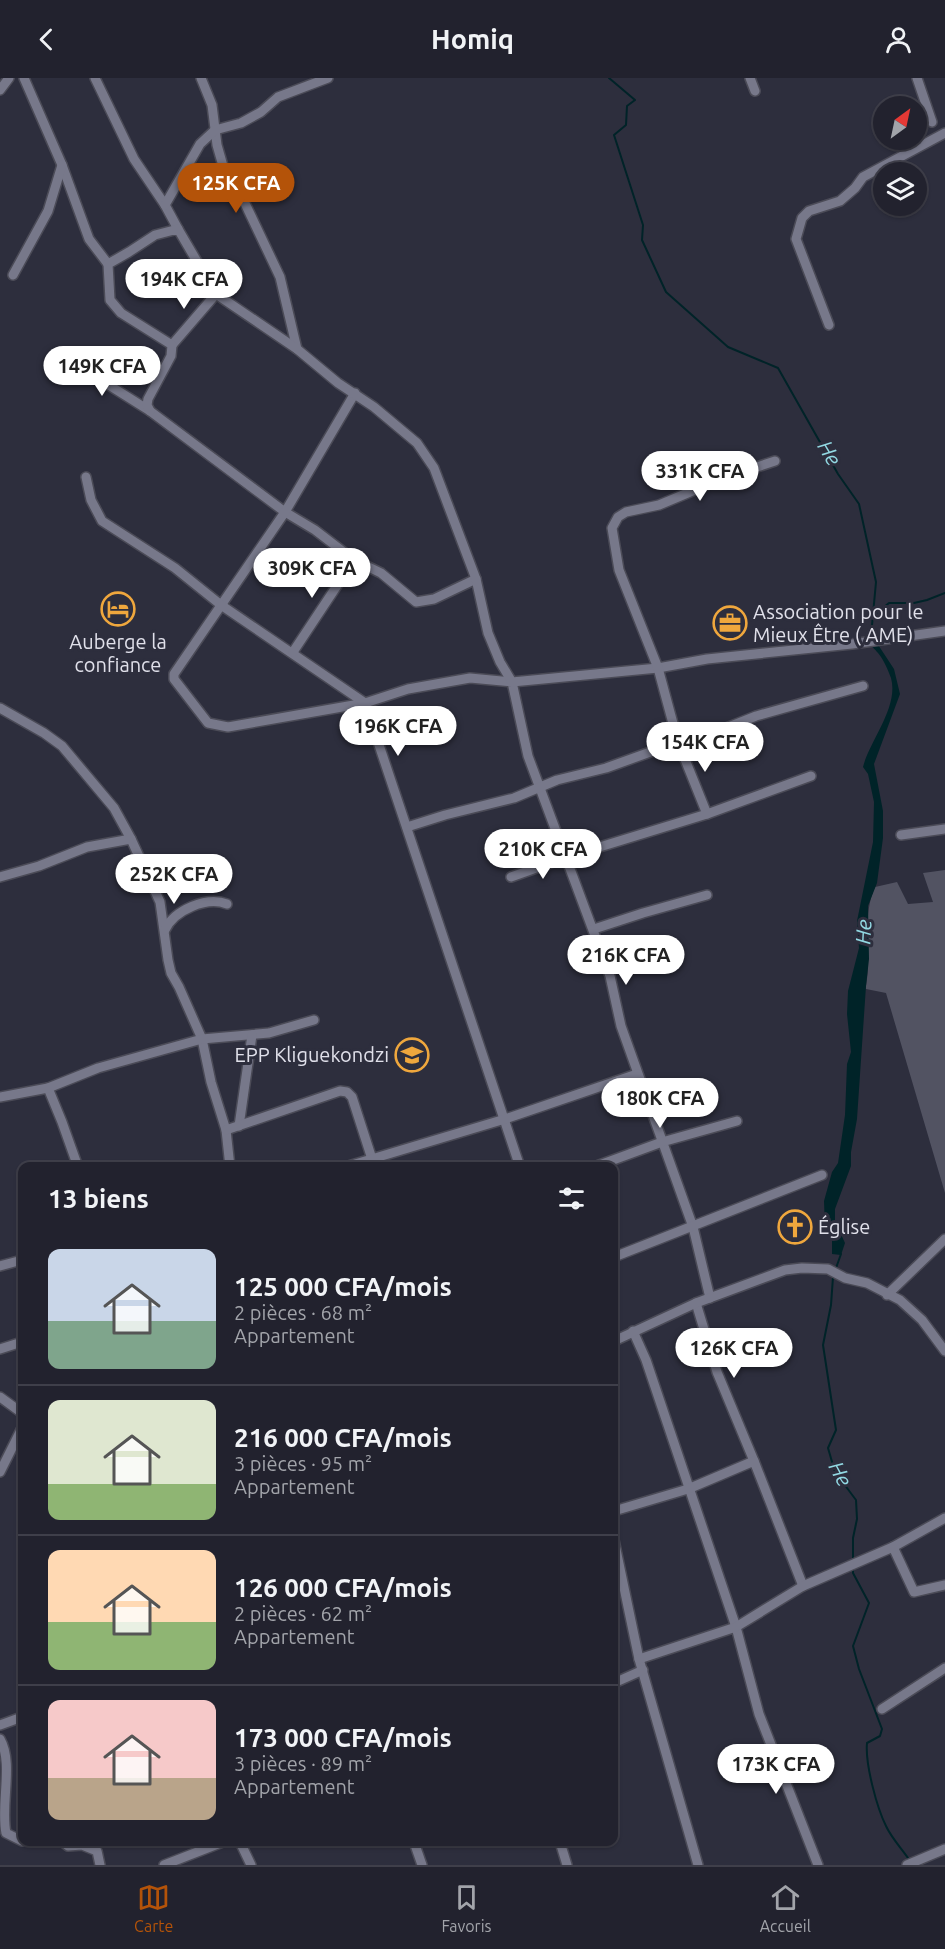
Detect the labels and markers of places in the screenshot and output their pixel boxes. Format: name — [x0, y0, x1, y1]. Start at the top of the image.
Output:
pin: 125K CFA — [174, 163, 298, 214]
pin: 194K CFA — [122, 259, 246, 310]
pin: 149K CFA — [40, 346, 164, 397]
pin: 331K CFA — [638, 451, 762, 502]
pin: 309K CFA — [250, 548, 374, 599]
hotel icon: Auberge la confiance — [100, 591, 136, 627]
place label: Association pour le Mieux Être ( AME) — [753, 600, 923, 646]
office icon: Association pour le Mieux Être ( AME) — [712, 605, 748, 641]
place label: Auberge la confiance — [69, 630, 167, 676]
pin: 196K CFA — [336, 706, 460, 757]
pin: 154K CFA — [643, 722, 767, 773]
pin: 210K CFA — [481, 829, 605, 880]
pin: 252K CFA — [112, 854, 236, 905]
pin: 216K CFA — [564, 935, 688, 986]
school or university icon: EPP Kliguekondzi — [394, 1037, 430, 1073]
place label: EPP Kliguekondzi — [234, 1043, 389, 1066]
pin: 180K CFA — [598, 1078, 722, 1129]
church icon: Église — [777, 1209, 813, 1245]
place label: Église — [818, 1215, 870, 1238]
pin: 126K CFA — [672, 1328, 796, 1379]
pin: 173K CFA — [714, 1744, 838, 1795]

